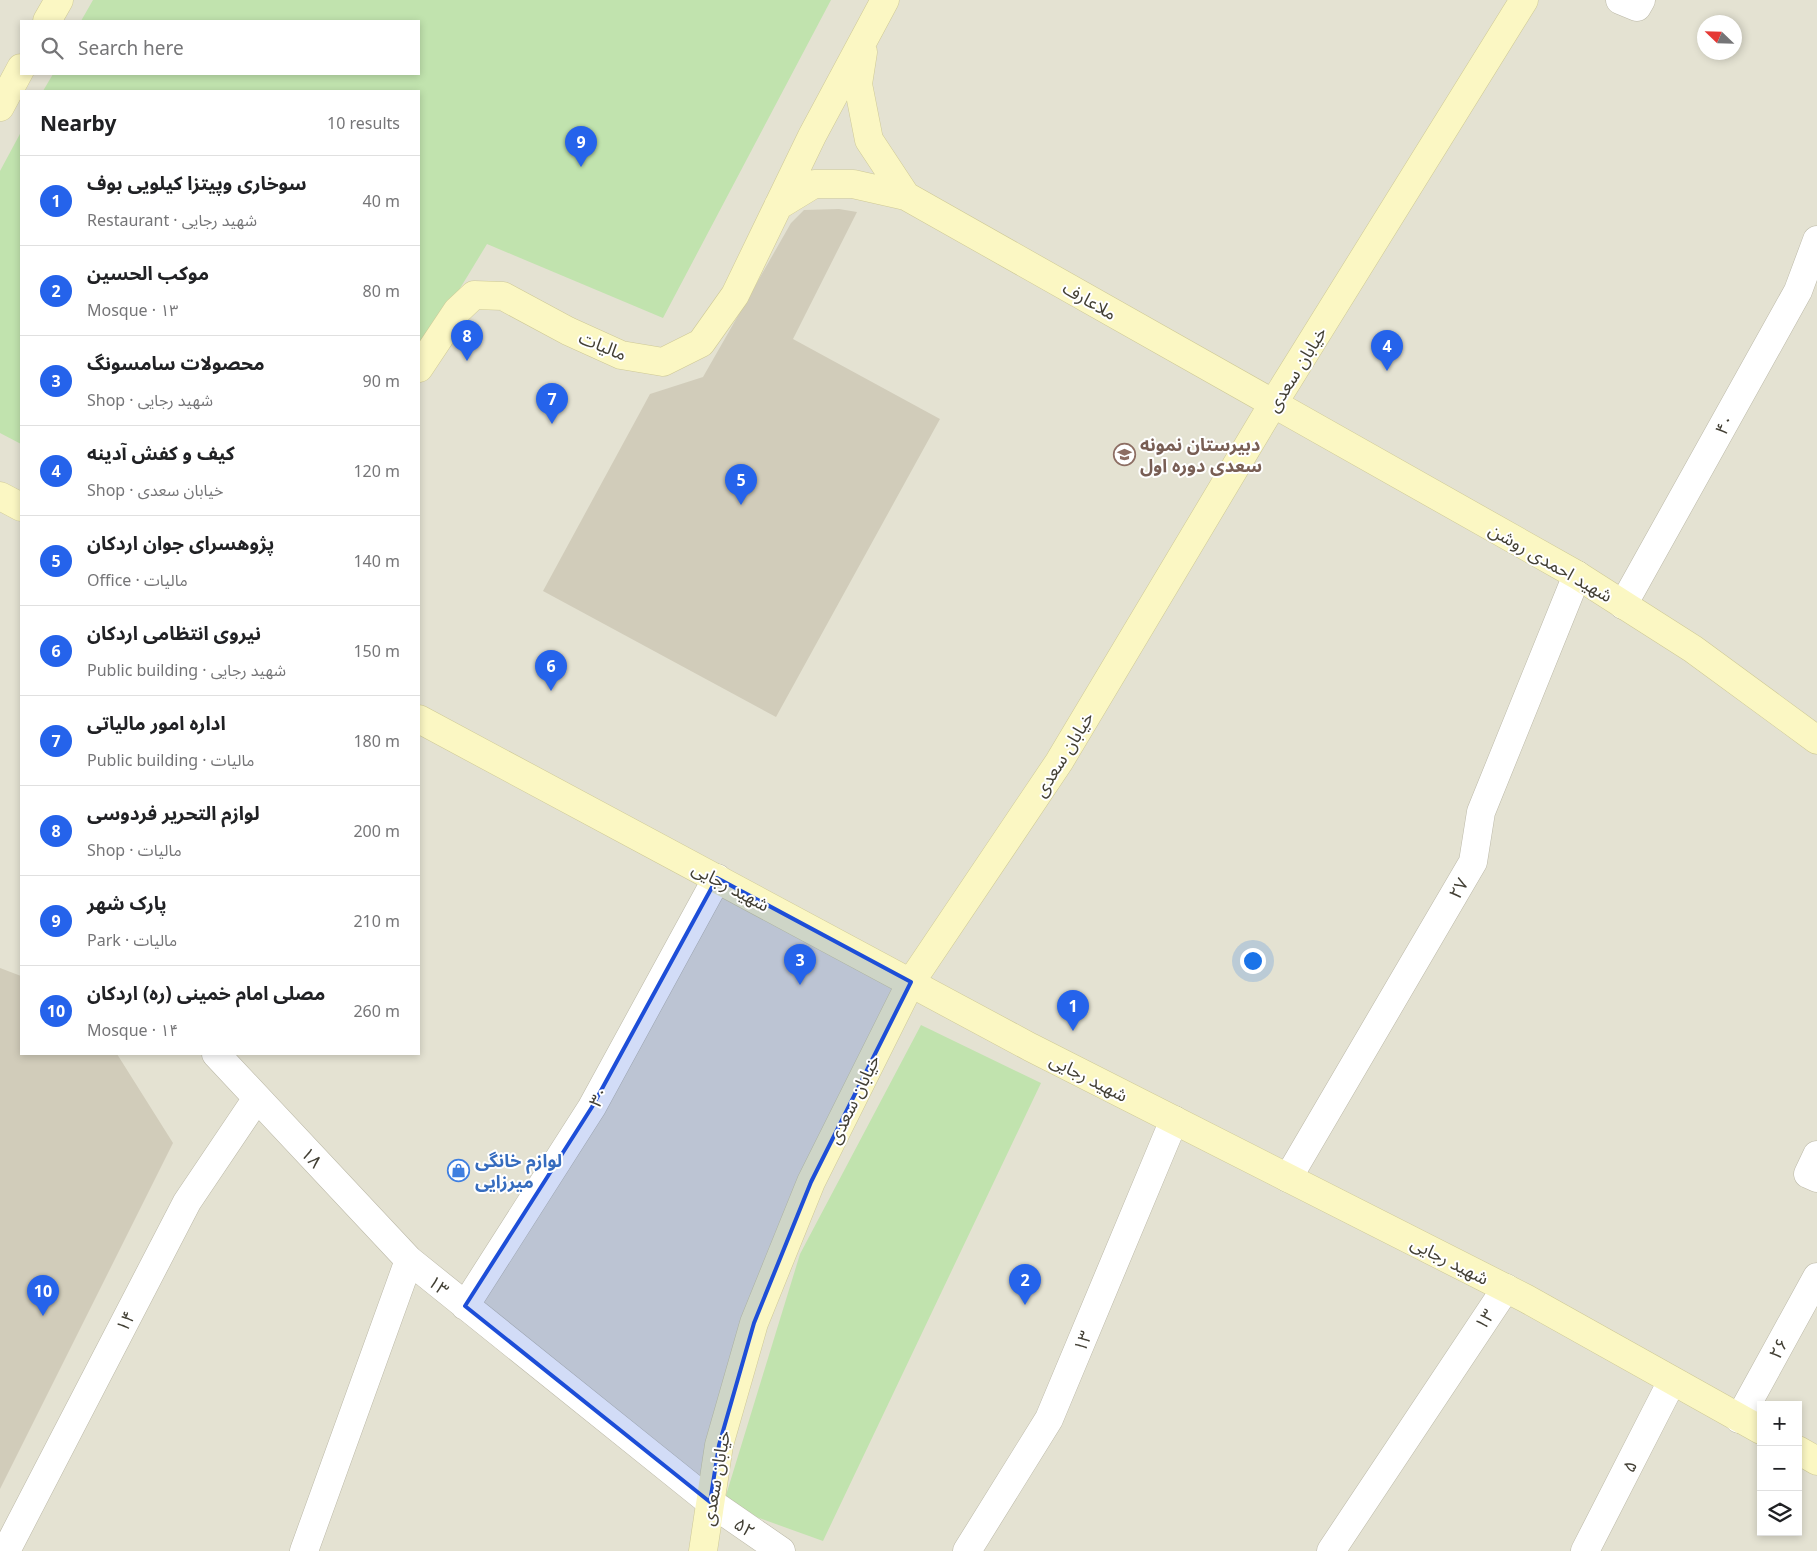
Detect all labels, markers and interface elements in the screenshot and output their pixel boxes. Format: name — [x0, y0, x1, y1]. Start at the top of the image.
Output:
north arrow — [1697, 15, 1742, 60]
search box — [20, 20, 420, 75]
icon: search — [38, 34, 66, 62]
text: Search here — [78, 35, 184, 61]
text: Nearby — [40, 109, 116, 137]
text: 10 results — [327, 112, 400, 134]
pin: 9 — [565, 126, 597, 167]
text: سوخاری وپیتزا کیلویی بوف — [87, 170, 307, 196]
text: 1 — [51, 190, 61, 212]
text: 40 m — [363, 190, 400, 212]
text: Restaurant · شهید رجایی — [87, 209, 257, 231]
text: موکب الحسین — [87, 260, 209, 286]
street label: ملاعارف — [1059, 275, 1121, 325]
text: 2 — [51, 280, 61, 302]
text: 80 m — [363, 280, 400, 302]
text: Mosque · ۱۳ — [87, 299, 179, 321]
pin: 8 — [451, 320, 483, 361]
street label: خیابان سعدی — [1260, 322, 1332, 416]
street label: مالیات — [576, 325, 630, 365]
pin: 4 — [1371, 330, 1403, 371]
text: محصولات سامسونگ — [87, 350, 265, 376]
text: 3 — [51, 370, 61, 392]
text: 90 m — [363, 370, 400, 392]
pin: 7 — [536, 383, 568, 424]
text: Shop · شهید رجایی — [87, 389, 213, 411]
street label: ۴۰ — [1709, 409, 1739, 439]
place label: دبیرستان نمونه سعدی دوره اول — [1140, 432, 1262, 477]
text: کیف و کفش آدینه — [87, 440, 235, 466]
school or university icon: دبیرستان نمونه سعدی دوره اول — [1112, 442, 1136, 466]
text: 4 — [51, 460, 61, 482]
text: 120 m — [353, 460, 400, 482]
pin: 5 — [725, 464, 757, 505]
text: Shop · خیابان سعدی — [87, 479, 224, 501]
street label: شهید احمدی روشن — [1485, 517, 1617, 607]
text: پژوهسرای جوان اردکان — [87, 530, 274, 556]
text: 5 — [51, 550, 61, 572]
text: 140 m — [353, 550, 400, 572]
text: Office · مالیات — [87, 569, 188, 591]
text: نیروی انتظامی اردکان — [87, 620, 261, 646]
text: 6 — [51, 640, 61, 662]
text: 150 m — [353, 640, 400, 662]
pin: 6 — [535, 650, 567, 691]
text: Public building · شهید رجایی — [87, 659, 286, 681]
street label: خیابان سعدی — [1027, 707, 1099, 801]
text: اداره امور مالیاتی — [87, 710, 226, 736]
text: 7 — [51, 730, 61, 752]
text: 180 m — [353, 730, 400, 752]
text: Public building · مالیات — [87, 749, 255, 771]
text: لوازم التحریر فردوسی — [87, 800, 260, 826]
text: 8 — [51, 820, 61, 842]
text: 200 m — [353, 820, 400, 842]
text: Shop · مالیات — [87, 839, 182, 861]
street label: شهید رجایی — [688, 856, 774, 916]
street label: ۲۷ — [1442, 873, 1474, 903]
text: پارک شهر — [87, 890, 167, 916]
text: 9 — [51, 910, 61, 932]
text: 210 m — [353, 910, 400, 932]
text: Park · مالیات — [87, 929, 177, 951]
pin: 3 — [784, 944, 816, 985]
your location — [1240, 948, 1266, 974]
text: مصلی امام خمینی (ره) اردکان — [87, 980, 325, 1006]
pin: 1 — [1057, 990, 1089, 1031]
text: 10 — [47, 1000, 65, 1022]
text: 260 m — [353, 1000, 400, 1022]
text: Mosque · ۱۴ — [87, 1019, 179, 1041]
street label: شهید رجایی — [1046, 1047, 1132, 1107]
street label: خیابان سعدی — [821, 1050, 885, 1148]
street label: ۳۰ — [583, 1081, 613, 1111]
street label: ۱۸ — [296, 1141, 328, 1173]
place label: لوازم خانگی میرزایی — [475, 1148, 562, 1193]
shop icon: لوازم خانگی میرزایی — [447, 1158, 471, 1182]
street label: شهید رجایی — [1407, 1230, 1493, 1290]
pin: 2 — [1009, 1264, 1041, 1305]
street label: ۱۳ — [423, 1269, 455, 1301]
pin: 10 — [27, 1275, 59, 1316]
street label: ۱۳ — [1468, 1304, 1500, 1334]
street label: ۱۴ — [110, 1306, 140, 1336]
street label: ۱۳ — [1067, 1327, 1097, 1355]
street label: ۲۶ — [1763, 1333, 1793, 1363]
map controls — [1757, 1401, 1802, 1536]
button: + — [1757, 1401, 1802, 1446]
street label: خیابان سعدی — [695, 1428, 735, 1528]
button: − — [1757, 1446, 1802, 1491]
street label: ۵ — [1616, 1456, 1642, 1476]
button: layers — [1757, 1491, 1802, 1536]
street label: ۵۲ — [730, 1511, 760, 1543]

